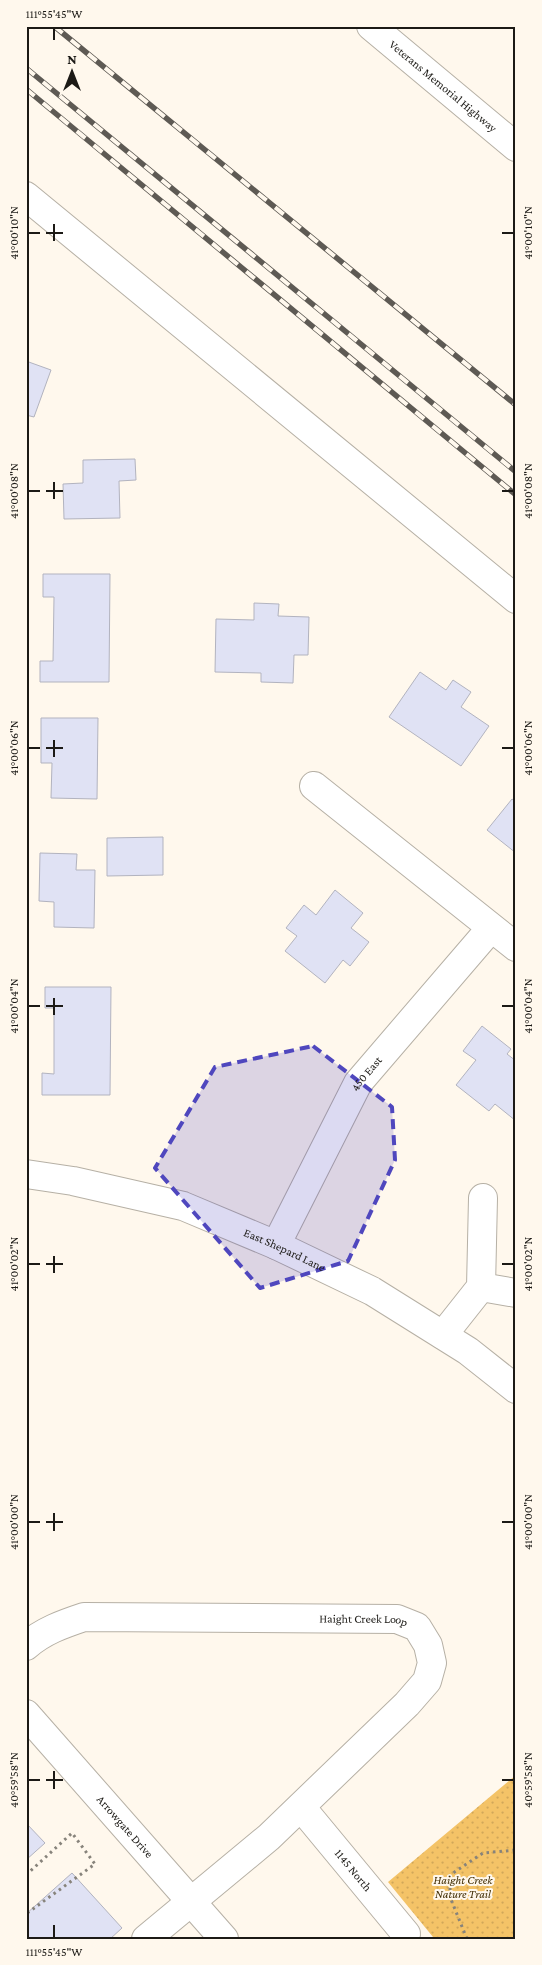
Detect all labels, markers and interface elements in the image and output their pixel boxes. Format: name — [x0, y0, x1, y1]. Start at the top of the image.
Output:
text: 111°55'45"W — [26, 7, 82, 21]
street label: Veterans Memorial Highway — [386, 37, 500, 135]
north arrow — [48, 48, 98, 98]
text: N — [67, 51, 77, 67]
text: 41°00'10"N — [7, 206, 21, 260]
text: 41°00'10"N — [521, 206, 535, 260]
text: 41°00'08"N — [7, 463, 21, 519]
text: 41°00'08"N — [521, 463, 535, 519]
text: 41°00'06"N — [7, 720, 21, 776]
text: 41°00'06"N — [521, 720, 535, 776]
text: 41°00'04"N — [7, 978, 21, 1034]
text: 41°00'04"N — [521, 978, 535, 1034]
street label: 450 East — [348, 1052, 386, 1094]
street label: East Shepard Lane — [242, 1225, 328, 1275]
text: 41°00'02"N — [7, 1236, 21, 1291]
text: 41°00'02"N — [521, 1236, 535, 1291]
text: 41°00'00"N — [7, 1494, 21, 1550]
text: 41°00'00"N — [521, 1494, 535, 1550]
street label: Haight Creek Loop — [319, 1612, 410, 1630]
text: 40°59'58"N — [7, 1752, 21, 1808]
text: 40°59'58"N — [521, 1752, 535, 1808]
street label: Arrowgate Drive — [94, 1792, 156, 1861]
street label: 1145 North — [332, 1846, 375, 1895]
park label: Haight Creek Nature Trail — [433, 1873, 493, 1901]
text: 111°55'45"W — [26, 1945, 82, 1959]

